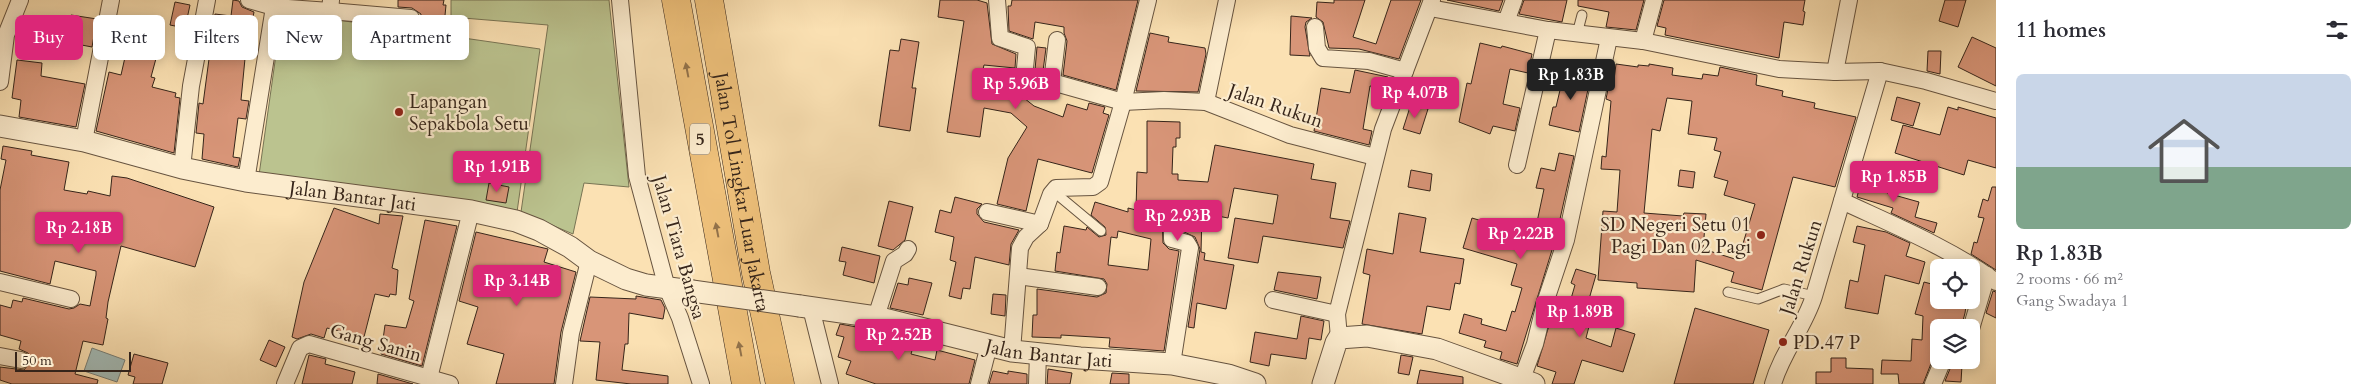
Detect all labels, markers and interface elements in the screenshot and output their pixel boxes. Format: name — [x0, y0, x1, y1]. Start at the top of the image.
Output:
chip: Buy — [15, 15, 83, 60]
chip: Rent — [93, 15, 165, 60]
chip: Filters — [175, 15, 258, 60]
chip: New — [268, 15, 342, 60]
chip: Apartment — [352, 15, 469, 60]
text: 11 homes — [2016, 16, 2106, 45]
icon: filters — [2323, 16, 2351, 44]
pin: Rp 1.83B — [1519, 58, 1623, 101]
one-way arrow — [683, 62, 691, 78]
text: Rp 1.83B — [1538, 64, 1604, 86]
street label: Jalan Tol Lingkar Luar Jakarta — [707, 67, 776, 315]
pin: Rp 5.96B — [964, 68, 1068, 110]
text: Rp 5.96B — [983, 73, 1049, 95]
pin: Rp 4.07B — [1363, 76, 1467, 119]
street label: Jalan Rukun — [1222, 77, 1327, 134]
text: Rp 4.07B — [1382, 82, 1448, 104]
place label: Lapangan Sepakbola Setu — [409, 89, 529, 137]
marker: Lapangan Sepakbola Setu — [393, 106, 405, 118]
icon: home — [2139, 106, 2229, 196]
road number: 5 — [690, 124, 710, 154]
pin: Rp 1.91B — [445, 150, 549, 193]
text: Rp 1.91B — [464, 156, 530, 178]
pin: Rp 1.85B — [1842, 160, 1946, 203]
text: Rp 1.85B — [1861, 166, 1927, 188]
street label: Jalan Tiara Bangsa — [645, 169, 712, 322]
street label: Jalan Bantar Jati — [285, 174, 418, 218]
pin: Rp 2.93B — [1126, 200, 1230, 242]
text: Rp 2.93B — [1145, 205, 1211, 227]
pin: Rp 2.18B — [27, 212, 131, 254]
place label: SD Negeri Setu 01 Pagi Dan 02 Pagi — [1600, 212, 1751, 260]
street label: Jalan Rukun — [1772, 216, 1829, 321]
text: Rp 2.18B — [46, 217, 112, 239]
pin: Rp 2.22B — [1469, 218, 1573, 260]
one-way arrow — [713, 221, 721, 237]
text: Rp 2.22B — [1488, 223, 1554, 245]
marker: SD Negeri Setu 01 Pagi Dan 02 Pagi — [1755, 229, 1767, 241]
text: Rp 1.83B — [2016, 239, 2103, 268]
map controls — [1930, 259, 1980, 369]
button: locate — [1930, 259, 1980, 309]
pin: Rp 3.14B — [465, 264, 569, 307]
text: 2 rooms · 66 m² — [2016, 268, 2123, 290]
text: Rp 3.14B — [484, 270, 550, 292]
text: Gang Swadaya 1 — [2016, 290, 2129, 312]
pin: Rp 1.89B — [1528, 296, 1632, 338]
text: Rp 1.89B — [1547, 301, 1613, 323]
street label: Gang Sanin — [327, 317, 425, 369]
pin: Rp 2.52B — [847, 318, 951, 361]
button: layers — [1930, 319, 1980, 369]
text: Rp 2.52B — [866, 324, 932, 346]
place label: PD.47 P — [1793, 330, 1860, 356]
street label: Jalan Bantar Jati — [980, 332, 1113, 374]
marker: PD.47 P — [1777, 336, 1789, 348]
one-way arrow — [735, 340, 743, 356]
scale bar — [15, 349, 131, 372]
text: 50 m — [22, 351, 52, 370]

